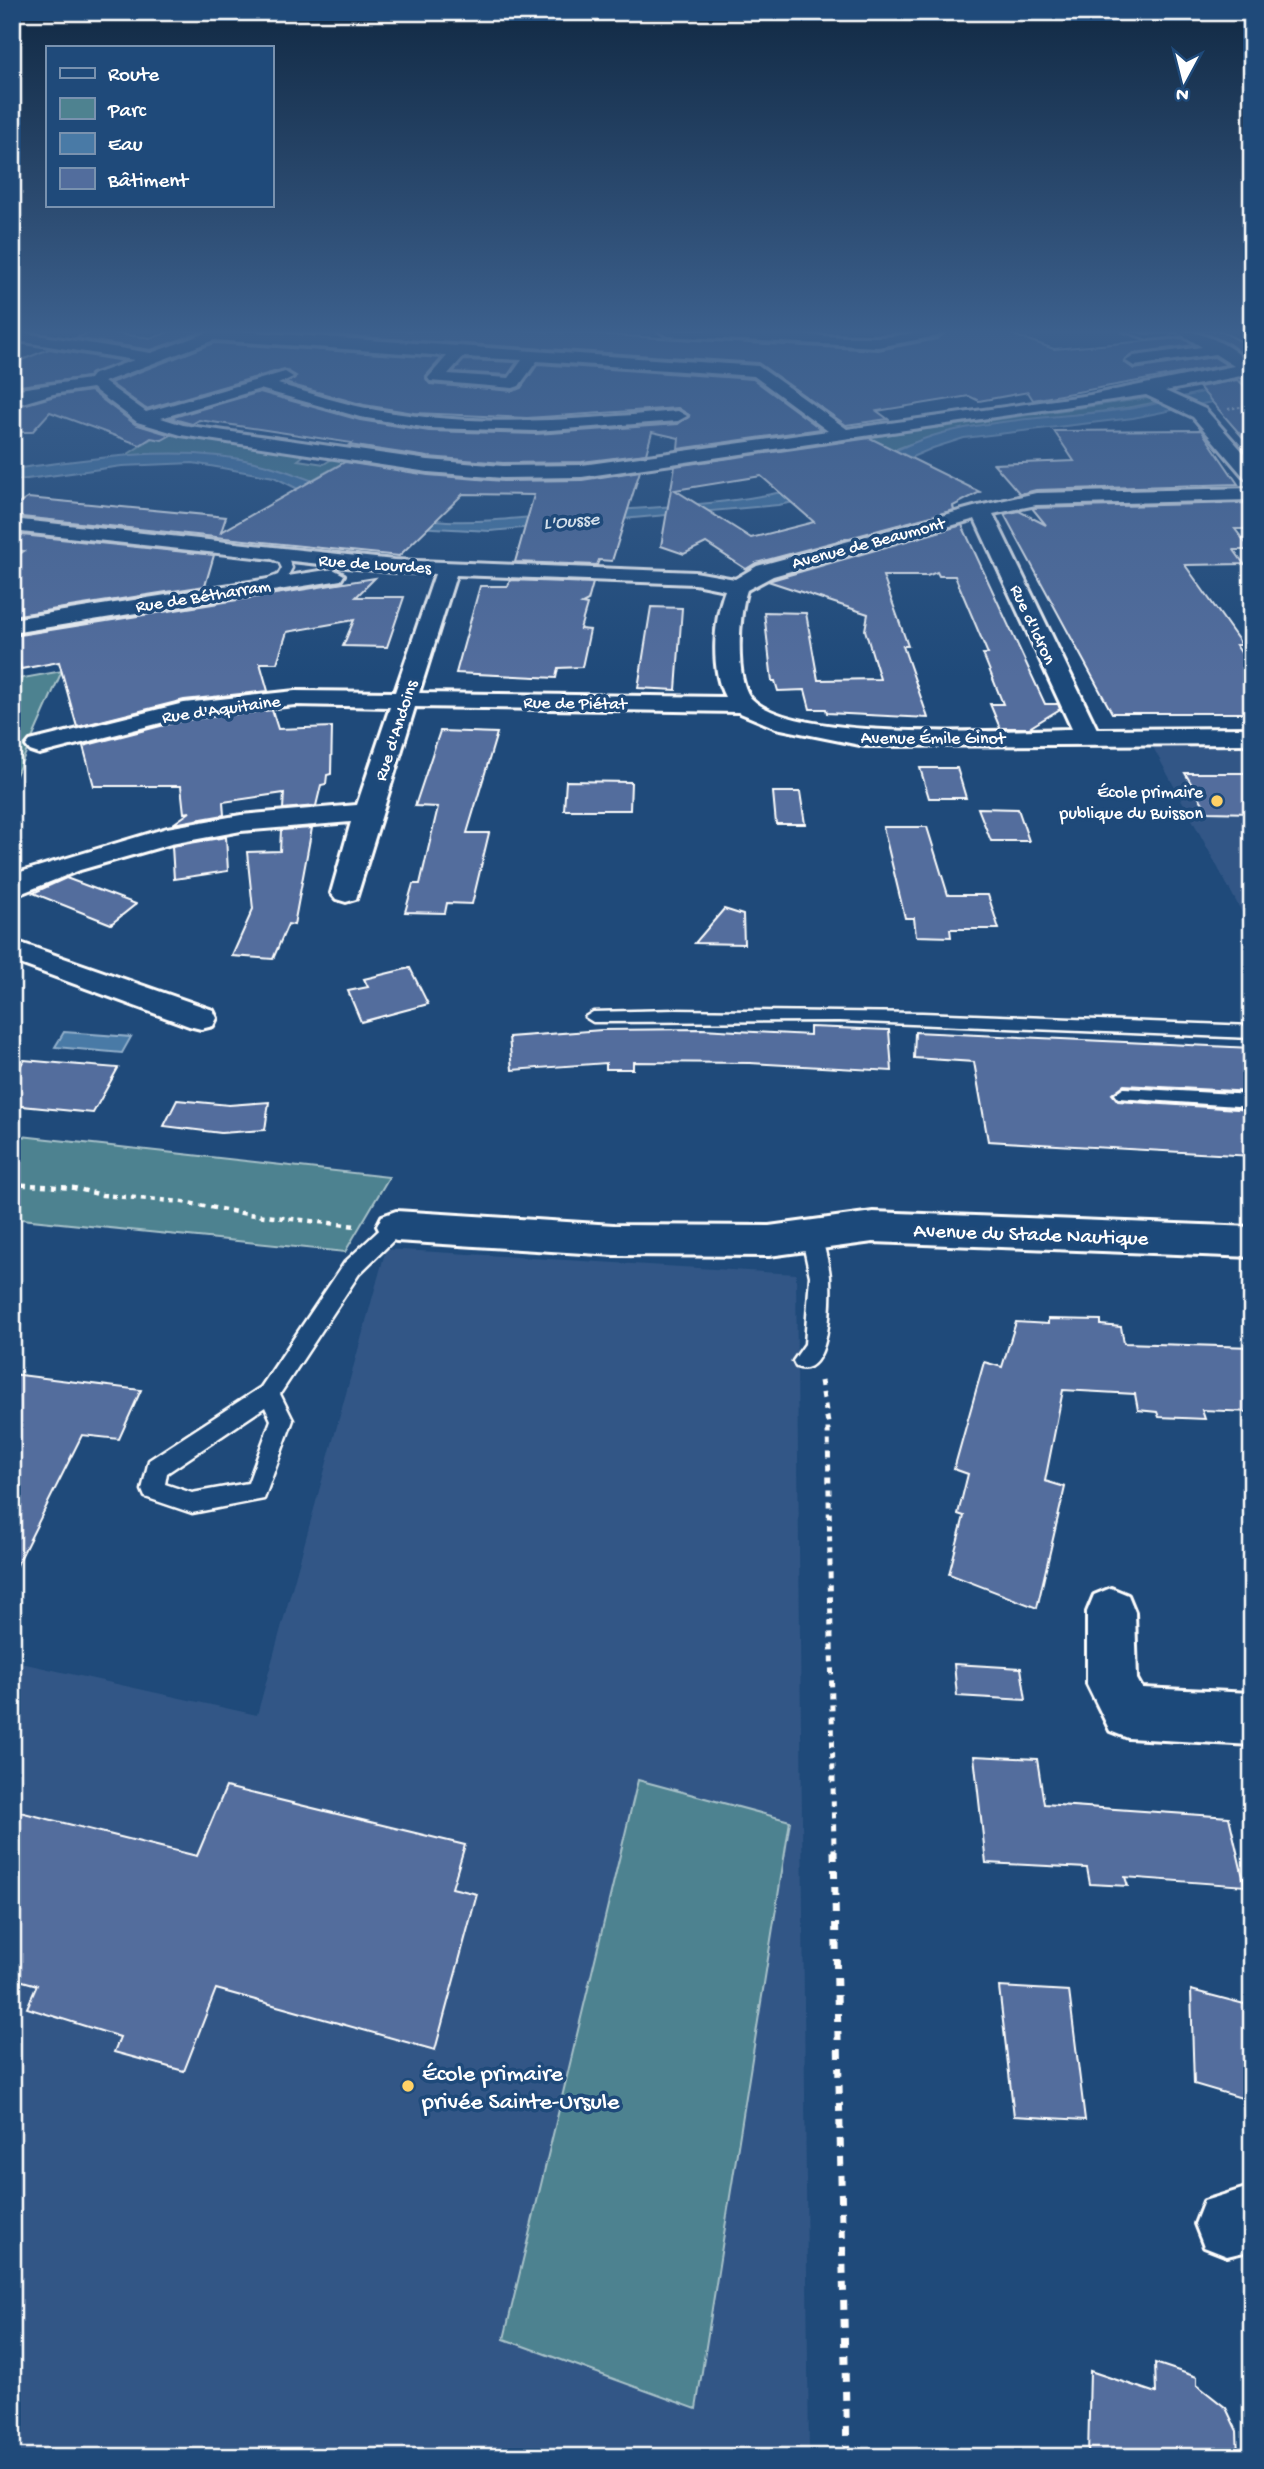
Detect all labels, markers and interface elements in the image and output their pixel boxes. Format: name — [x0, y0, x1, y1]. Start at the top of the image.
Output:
legend — [46, 46, 273, 206]
north arrow — [1148, 46, 1218, 116]
text: Route — [108, 64, 160, 89]
text: N — [1175, 81, 1190, 106]
text: Parc — [107, 100, 147, 125]
text: Eau — [108, 134, 143, 159]
text: Bâtiment — [107, 170, 190, 195]
water label: L'Ousse — [542, 508, 601, 536]
street label: Avenue de Beaumont — [790, 513, 949, 575]
street label: Rue de Lourdes — [318, 551, 433, 580]
street label: Rue de Bétharram — [134, 576, 273, 619]
street label: Rue d'Idron — [1004, 582, 1060, 669]
street label: Rue d'Andoins — [371, 676, 424, 784]
street label: Rue d'Aquitaine — [161, 692, 283, 729]
street label: Rue de Piétat — [523, 693, 628, 716]
street label: Avenue Émile Ginot — [861, 729, 1007, 750]
place label: École primaire publique du Buisson — [1059, 783, 1204, 825]
marker: École primaire publique du Buisson — [1209, 793, 1225, 809]
street label: Avenue du Stade Nautique — [913, 1220, 1150, 1253]
place label: École primaire privée Sainte-Ursule — [421, 2061, 620, 2118]
marker: École primaire privée Sainte-Ursule — [400, 2078, 416, 2094]

